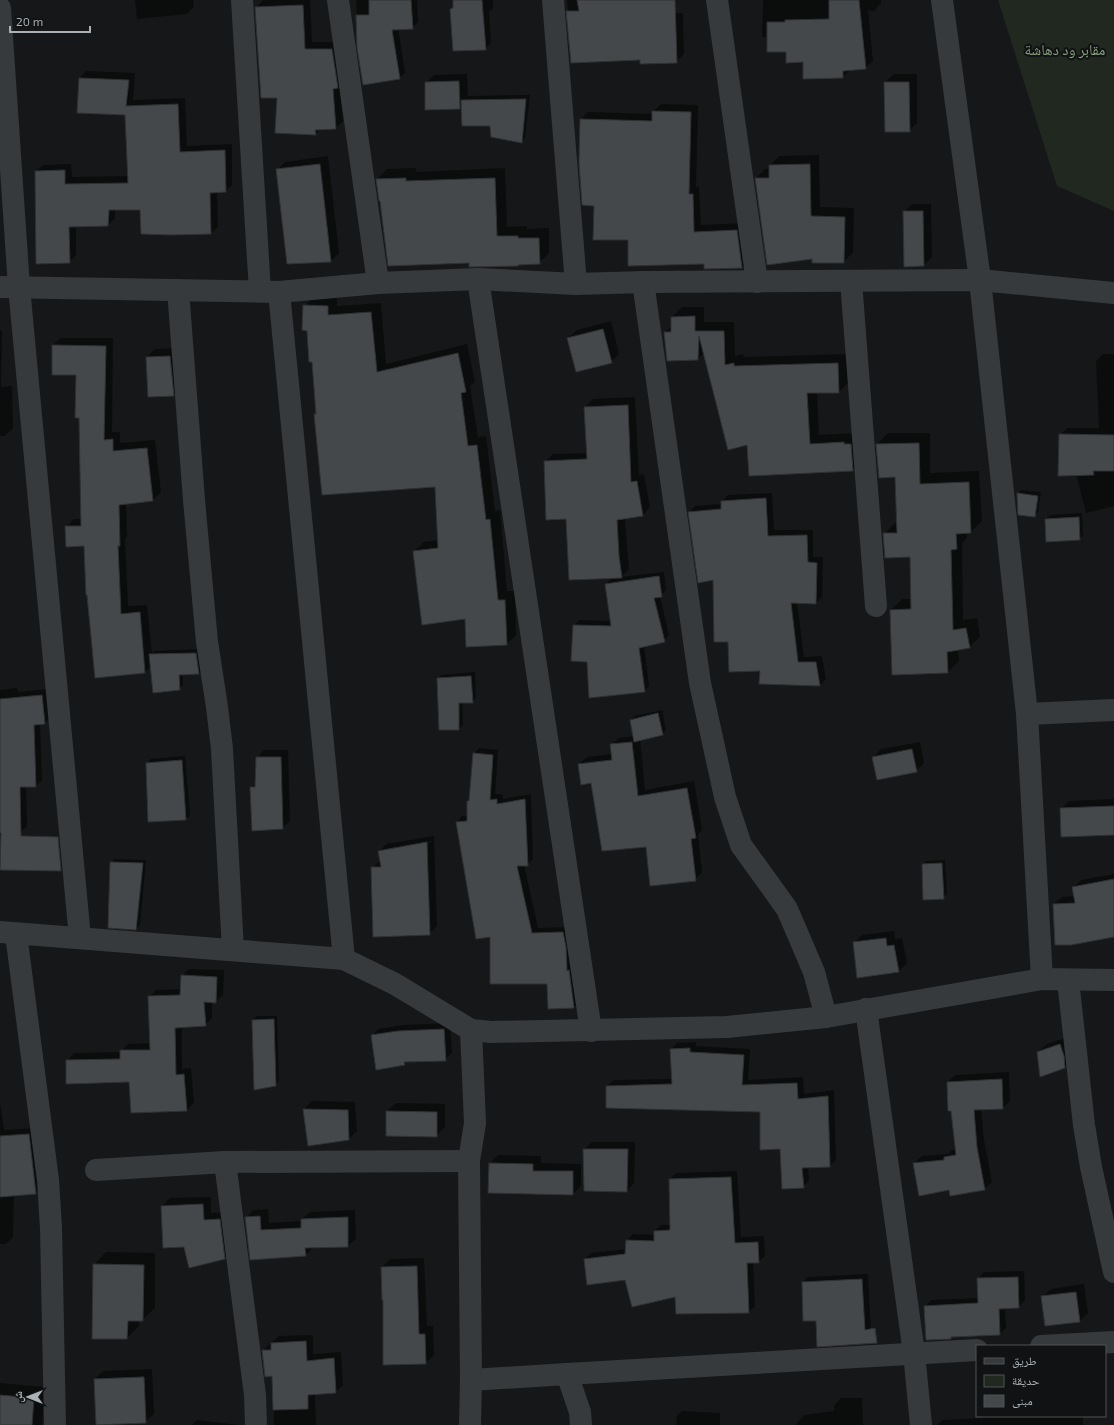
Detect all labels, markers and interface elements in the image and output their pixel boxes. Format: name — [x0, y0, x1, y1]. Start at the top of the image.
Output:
scale bar — [10, 8, 90, 34]
text: 20 m — [16, 14, 43, 28]
park label: مقابر ود دهاشة — [1025, 40, 1106, 59]
legend — [976, 1345, 1106, 1417]
text: طريق — [1012, 1353, 1037, 1368]
text: حديقة — [1012, 1373, 1040, 1388]
north arrow — [8, 1377, 48, 1417]
text: ش — [11, 1391, 26, 1403]
text: مبنى — [1012, 1393, 1033, 1408]

